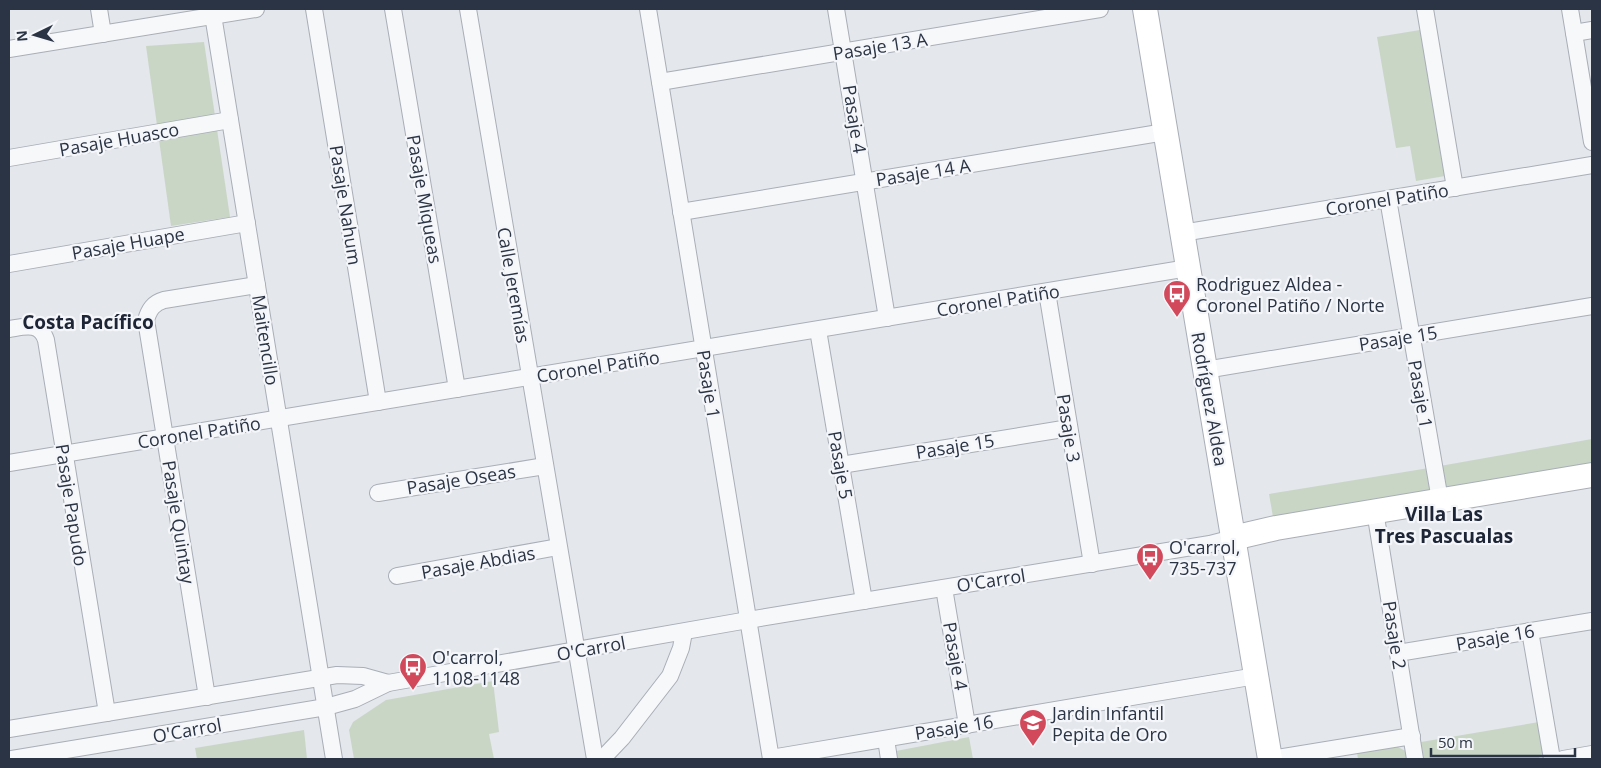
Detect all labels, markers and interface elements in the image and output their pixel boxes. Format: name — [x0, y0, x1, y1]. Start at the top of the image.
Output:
north arrow — [10, 10, 60, 60]
street label: Pasaje 13 A — [831, 27, 930, 65]
text: N — [12, 30, 32, 43]
street label: Pasaje 4 — [838, 83, 872, 155]
street label: Pasaje Huasco — [57, 117, 181, 161]
street label: Pasaje Miqueas — [402, 133, 448, 265]
street label: Pasaje Nahum — [325, 143, 367, 267]
street label: Pasaje 14 A — [874, 153, 973, 191]
street label: Coronel Patiño — [1324, 177, 1450, 221]
street label: Pasaje Huape — [70, 221, 186, 265]
street label: Calle Jeremías — [492, 225, 536, 345]
place label: Rodriguez Aldea - Coronel Patiño / Norte — [1196, 272, 1385, 317]
street label: Coronel Patiño — [935, 278, 1061, 322]
bus stop icon: Rodriguez Aldea - Coronel Patiño / Norte — [1162, 279, 1192, 318]
street label: Maitencillo — [247, 293, 285, 387]
district label: Costa Pacífico — [22, 309, 154, 335]
street label: Pasaje 15 — [1357, 320, 1439, 356]
street label: Rodríguez Aldea — [1186, 330, 1234, 468]
street label: Coronel Patiño — [535, 344, 661, 388]
street label: Pasaje 1 — [692, 348, 726, 420]
street label: Pasaje 1 — [1403, 358, 1439, 430]
street label: Pasaje 3 — [1052, 392, 1086, 464]
street label: Coronel Patiño — [136, 410, 262, 454]
street label: Pasaje 15 — [914, 428, 996, 464]
street label: Pasaje 5 — [823, 429, 859, 501]
street label: Pasaje Papudo — [50, 442, 94, 568]
street label: Pasaje Quintay — [157, 458, 201, 586]
street label: Pasaje Oseas — [405, 459, 517, 499]
district label: Villa Las Tres Pascualas — [1375, 501, 1513, 549]
place label: O'carrol, 735-737 — [1169, 535, 1240, 580]
street label: Pasaje Abdias — [419, 540, 537, 584]
bus stop icon: O'carrol, 735-737 — [1135, 542, 1165, 581]
street label: O'Carrol — [955, 563, 1027, 597]
street label: Pasaje 2 — [1378, 599, 1412, 671]
street label: Pasaje 16 — [1454, 618, 1536, 656]
street label: Pasaje 4 — [938, 620, 974, 692]
street label: O'Carrol — [555, 630, 627, 666]
place label: O'carrol, 1108-1148 — [432, 645, 520, 690]
bus stop icon: O'carrol, 1108-1148 — [398, 652, 428, 691]
place label: Jardin Infantil Pepita de Oro — [1050, 701, 1168, 746]
school or university icon: Jardin Infantil Pepita de Oro — [1018, 708, 1048, 747]
street label: Pasaje 16 — [913, 709, 995, 745]
street label: O'Carrol — [151, 712, 223, 748]
scale bar — [1431, 726, 1575, 758]
text: 50 m — [1438, 732, 1473, 752]

